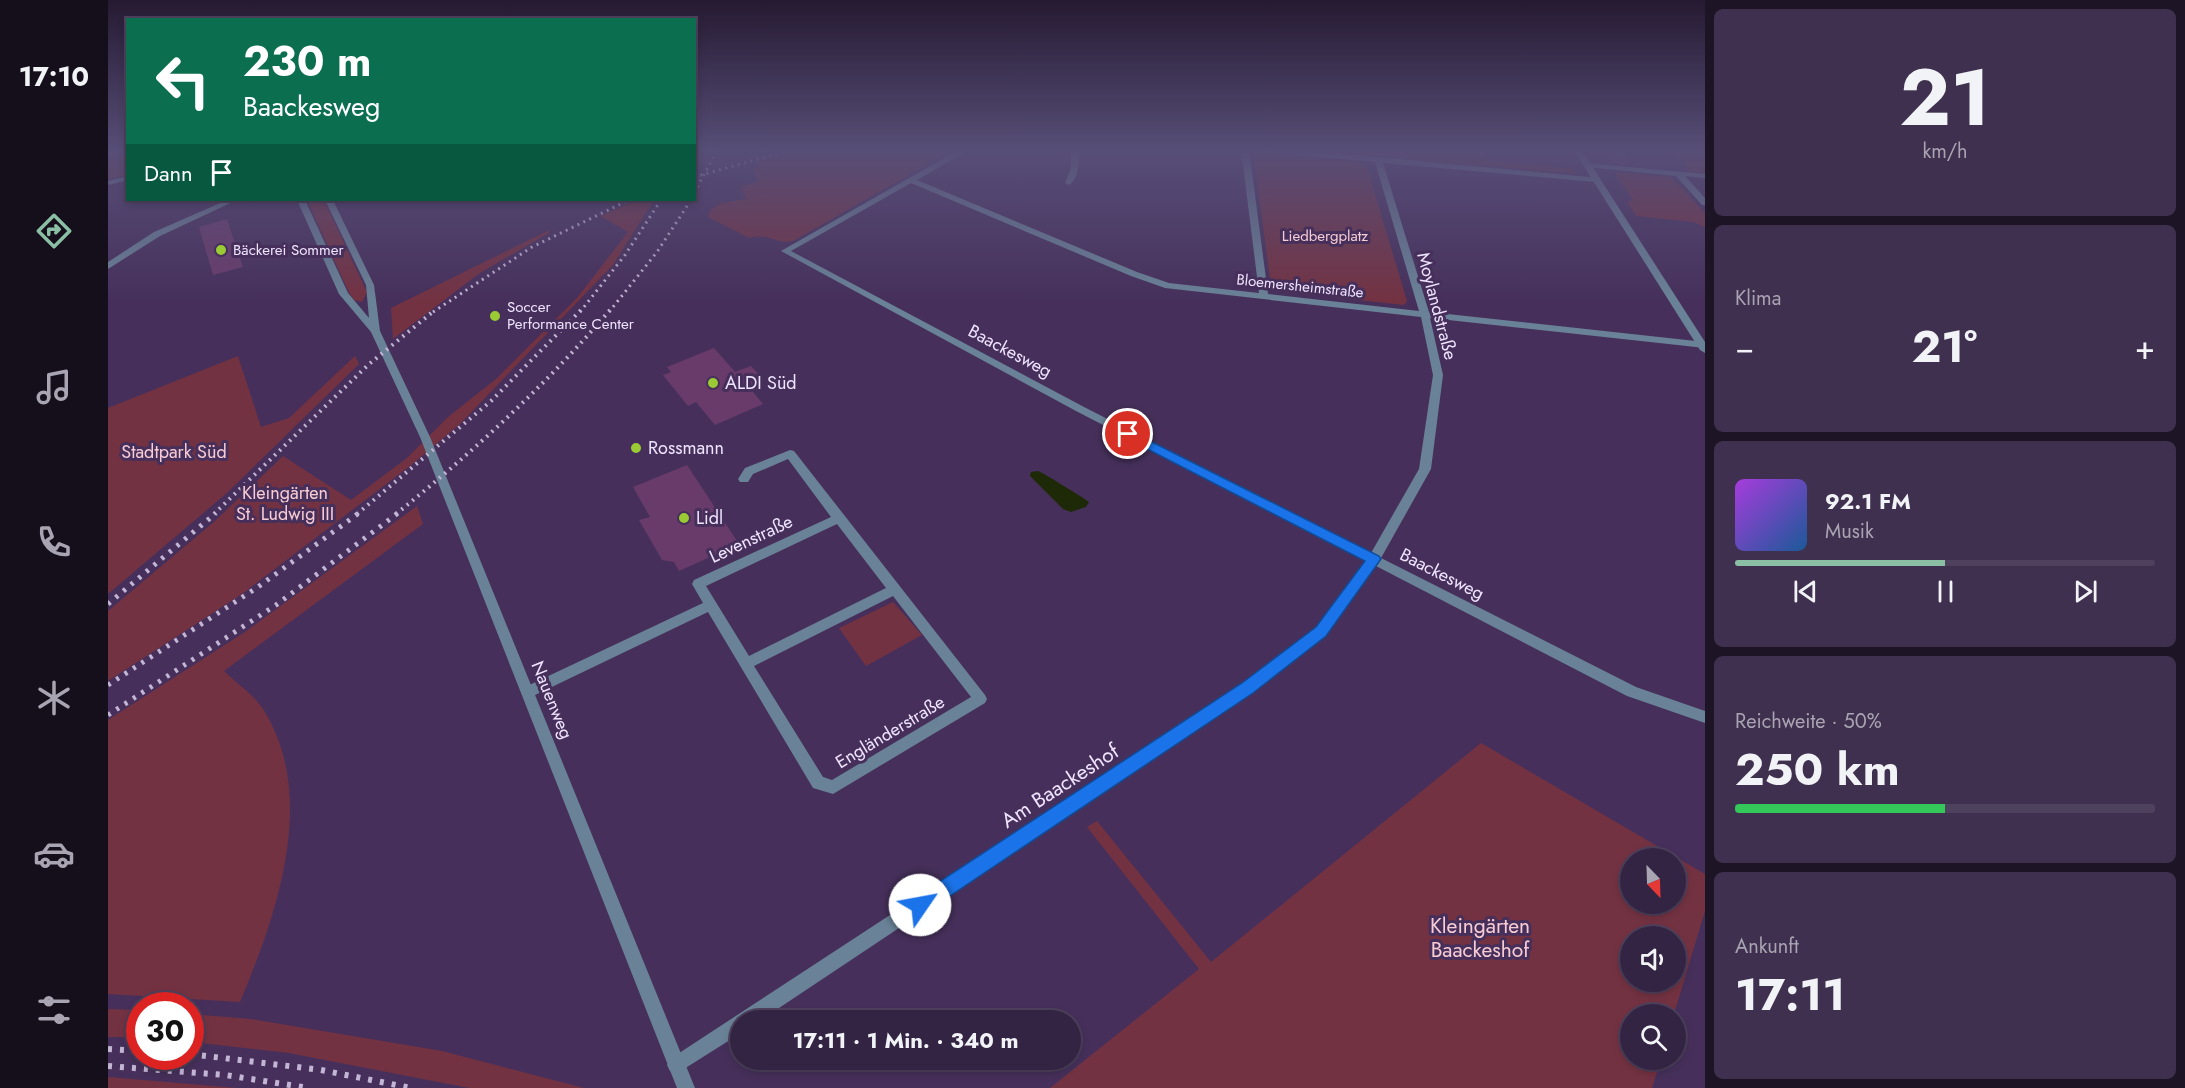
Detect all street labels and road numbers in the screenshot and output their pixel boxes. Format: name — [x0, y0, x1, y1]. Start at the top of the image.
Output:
street label: Moylandstraße — [1410, 249, 1464, 363]
street label: Bloemersheimstraße — [1235, 268, 1365, 304]
street label: Baackesweg — [963, 318, 1057, 384]
street label: Levenstraße — [705, 508, 797, 570]
street label: Baackesweg — [1395, 542, 1489, 606]
street label: Nauenweg — [525, 657, 579, 743]
street label: Engländerstraße — [830, 689, 950, 775]
street label: Am Baackeshof — [995, 736, 1126, 835]

